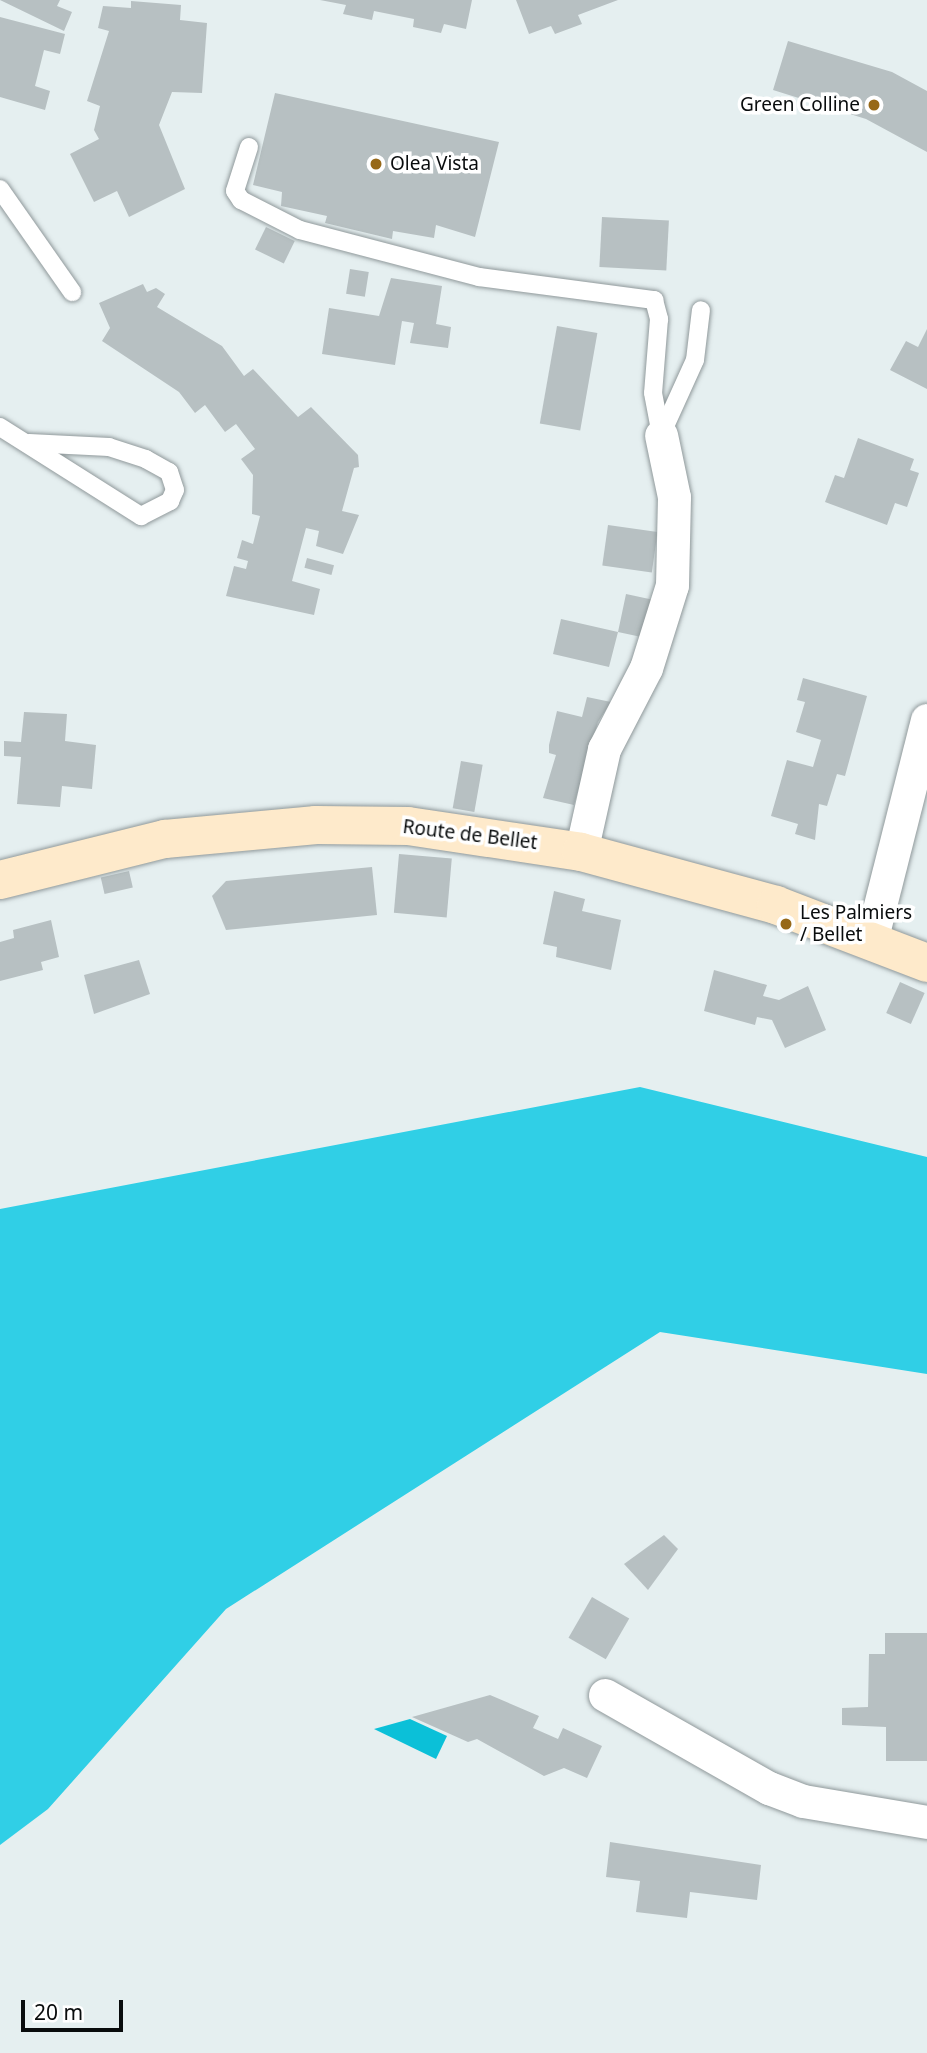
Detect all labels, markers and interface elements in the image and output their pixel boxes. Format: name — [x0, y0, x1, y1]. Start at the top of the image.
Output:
place label: Green Colline — [740, 94, 860, 116]
marker: Green Colline — [866, 97, 882, 113]
place label: Olea Vista — [390, 153, 479, 175]
marker: Olea Vista — [368, 156, 384, 172]
street label: Route de Bellet — [401, 815, 539, 855]
place label: Les Palmiers / Bellet — [800, 902, 912, 946]
marker: Les Palmiers / Bellet — [778, 916, 794, 932]
scale bar — [24, 1986, 126, 2030]
text: 20 m — [34, 1998, 83, 2026]

